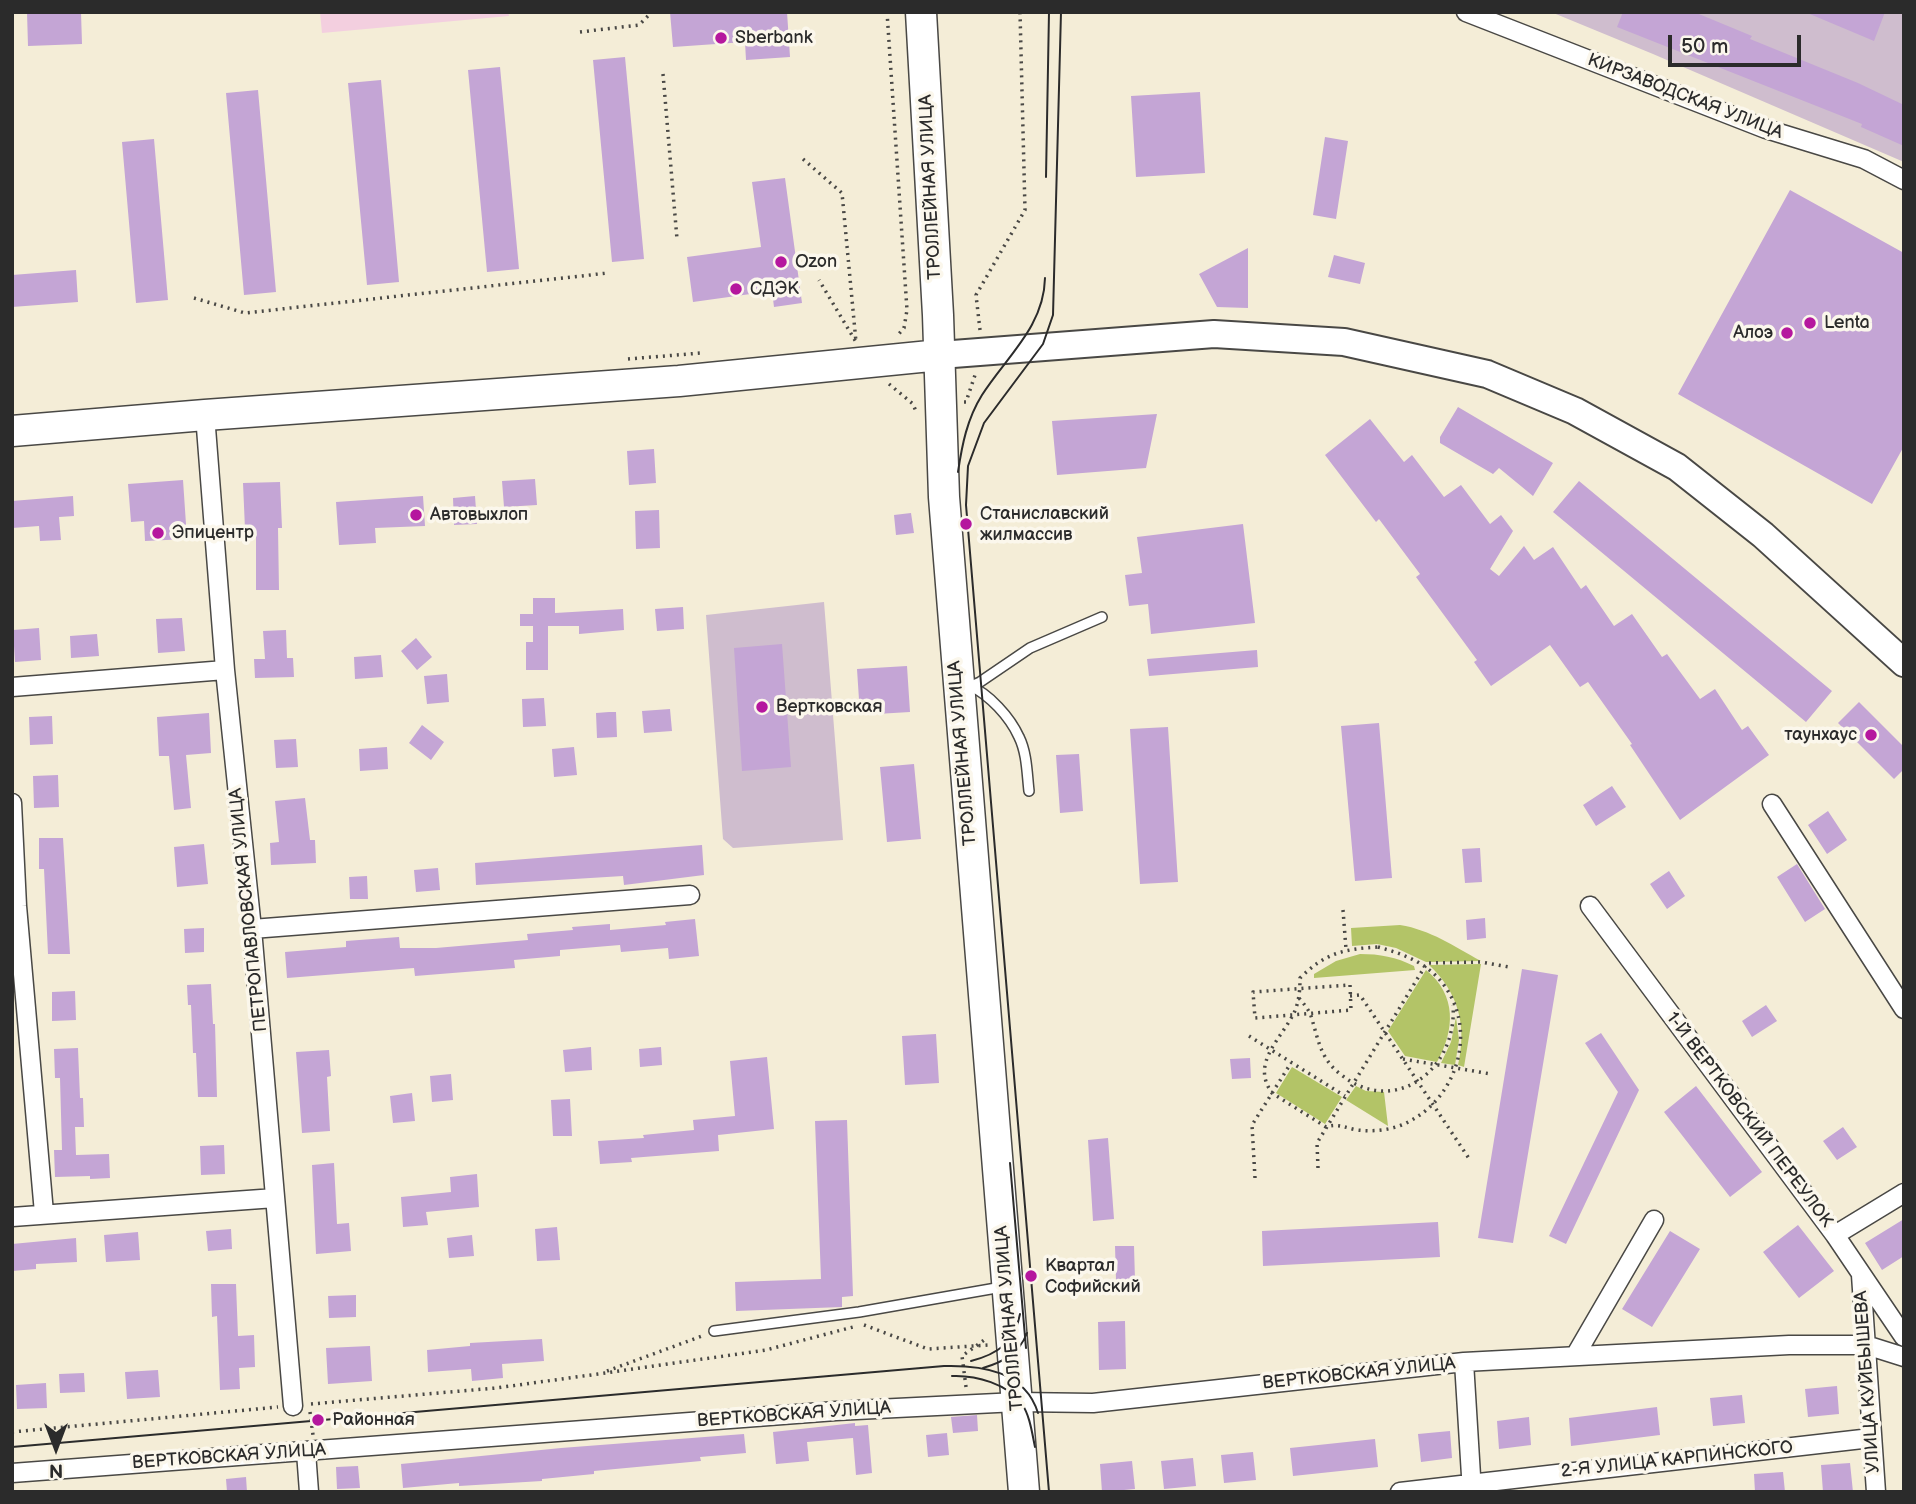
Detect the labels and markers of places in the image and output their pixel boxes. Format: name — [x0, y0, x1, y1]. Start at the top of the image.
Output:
place label: Sberbank — [735, 27, 812, 49]
marker: Sberbank — [713, 30, 729, 46]
place label: Ozon — [795, 251, 837, 273]
marker: Ozon — [773, 254, 789, 270]
place label: СДЭК — [750, 278, 799, 300]
marker: СДЭК — [728, 281, 744, 297]
place label: Lenta — [1824, 312, 1870, 334]
marker: Lenta — [1802, 315, 1818, 331]
place label: Алоэ — [1733, 322, 1773, 344]
marker: Алоэ — [1779, 325, 1795, 341]
place label: Станиславский жилмассив — [980, 503, 1109, 546]
place label: Автовыхлоп — [430, 504, 528, 526]
marker: Автовыхлоп — [408, 507, 424, 523]
marker: Станиславский жилмассив — [958, 516, 974, 532]
place label: Эпицентр — [172, 522, 254, 544]
marker: Эпицентр — [150, 525, 166, 541]
place label: Вертковская — [776, 696, 882, 718]
marker: Вертковская — [754, 699, 770, 715]
place label: таунхаус — [1784, 724, 1857, 746]
marker: таунхаус — [1863, 727, 1879, 743]
place label: Квартал Софийский — [1045, 1255, 1141, 1298]
marker: Квартал Софийский — [1023, 1268, 1039, 1284]
place label: Районная — [332, 1409, 415, 1431]
marker: Районная — [310, 1412, 326, 1428]

